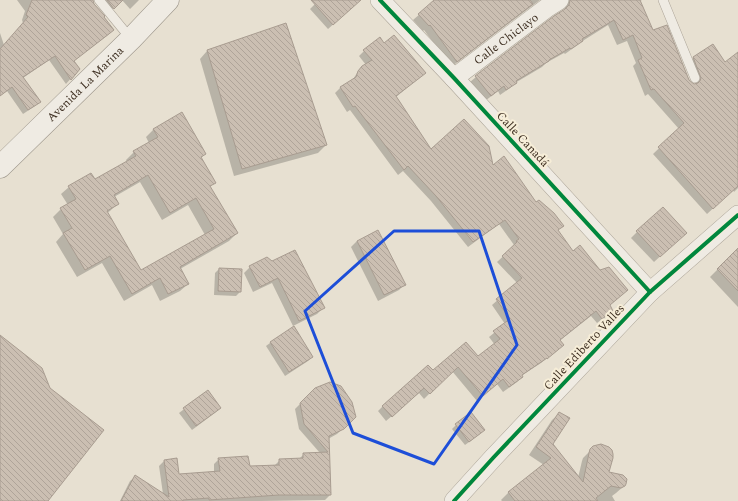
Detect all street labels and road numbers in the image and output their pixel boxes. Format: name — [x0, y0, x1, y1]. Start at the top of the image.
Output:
street label: Calle Chiclayo — [470, 8, 543, 70]
street label: Avenida La Marina — [42, 42, 129, 127]
street label: Calle Canadá — [492, 107, 554, 172]
street label: Calle Ediberto Valles — [539, 300, 629, 395]

